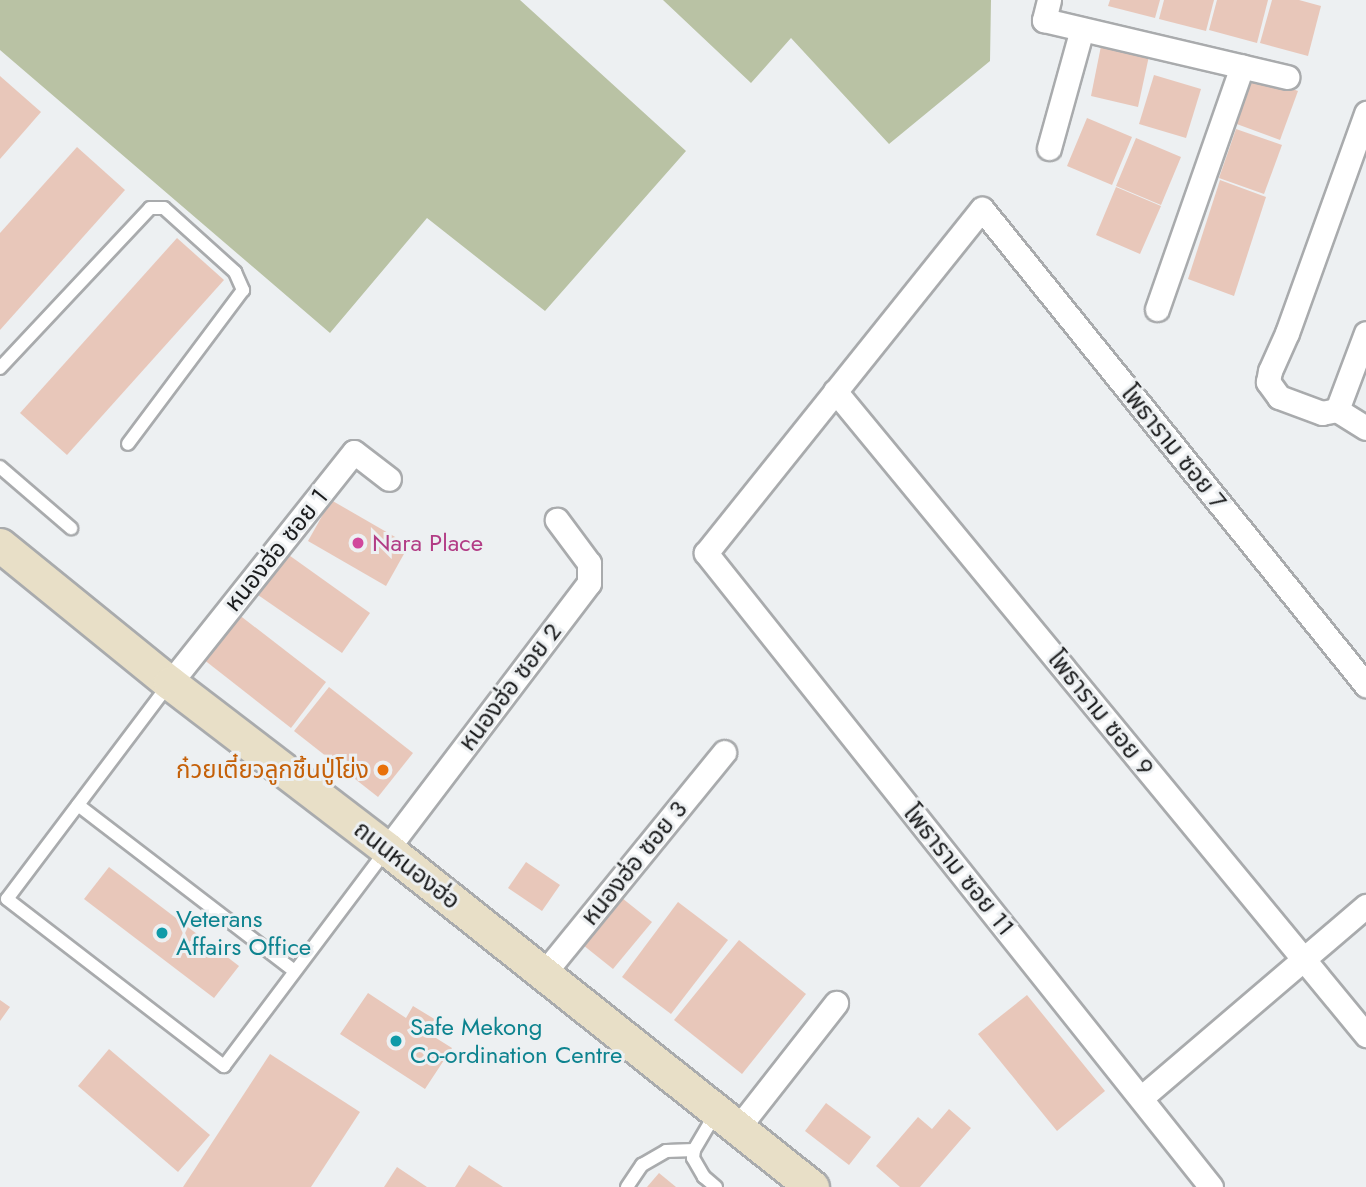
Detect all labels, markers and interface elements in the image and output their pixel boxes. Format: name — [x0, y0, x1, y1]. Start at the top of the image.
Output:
street label: โพธาราม ซอย 7 — [1115, 379, 1233, 515]
street label: หนองฮ่อ ซอย 1 — [218, 483, 334, 617]
place label: Nara Place — [372, 529, 483, 557]
marker: Nara Place — [350, 535, 366, 551]
street label: หนองฮ่อ ซอย 2 — [453, 618, 567, 756]
street label: โพธาราม ซอย 9 — [1042, 645, 1160, 781]
place label: ก๋วยเตี๋ยวลูกชิ้นปู่โย่ง — [176, 756, 369, 784]
marker: ก๋วยเตี๋ยวลูกชิ้นปู่โย่ง — [375, 762, 391, 778]
street label: หนองฮ่อ ซอย 3 — [575, 795, 693, 931]
street label: โพธาราม ซอย 11 — [897, 799, 1021, 941]
street label: ถนนหนองฮ่อ — [348, 815, 466, 915]
place label: Veterans Affairs Office — [176, 905, 311, 961]
marker: Veterans Affairs Office — [154, 925, 170, 941]
place label: Safe Mekong Co-ordination Centre — [410, 1013, 622, 1069]
marker: Safe Mekong Co-ordination Centre — [388, 1033, 404, 1049]

